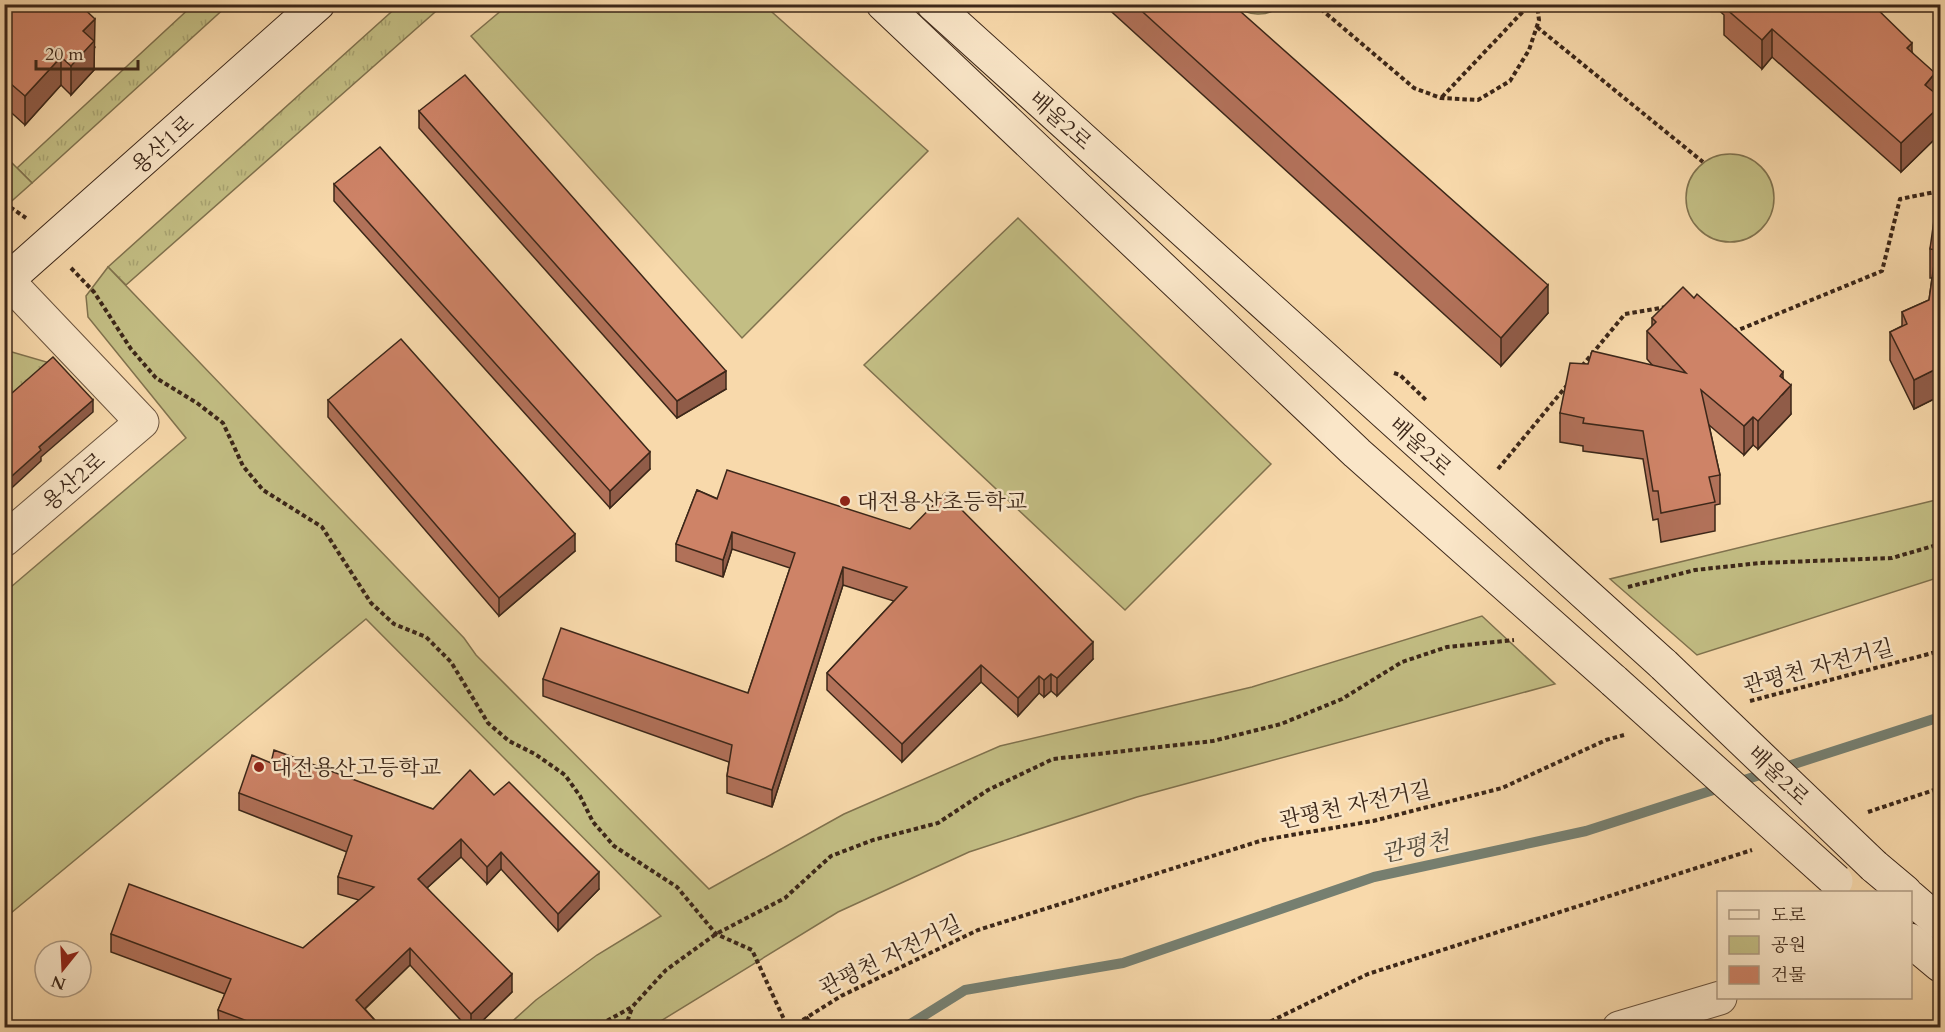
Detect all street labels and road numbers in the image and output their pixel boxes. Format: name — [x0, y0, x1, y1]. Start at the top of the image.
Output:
street label: 배울2로 — [1022, 84, 1098, 157]
street label: 용산1로 — [125, 108, 201, 181]
street label: 배울2로 — [1382, 410, 1458, 483]
street label: 용산2로 — [36, 446, 112, 518]
street label: 관평천 자전거길 — [1740, 632, 1897, 701]
street label: 배울2로 — [1741, 739, 1816, 813]
street label: 관평천 자전거길 — [1276, 774, 1434, 836]
street label: 관평천 자전거길 — [814, 909, 967, 1003]

